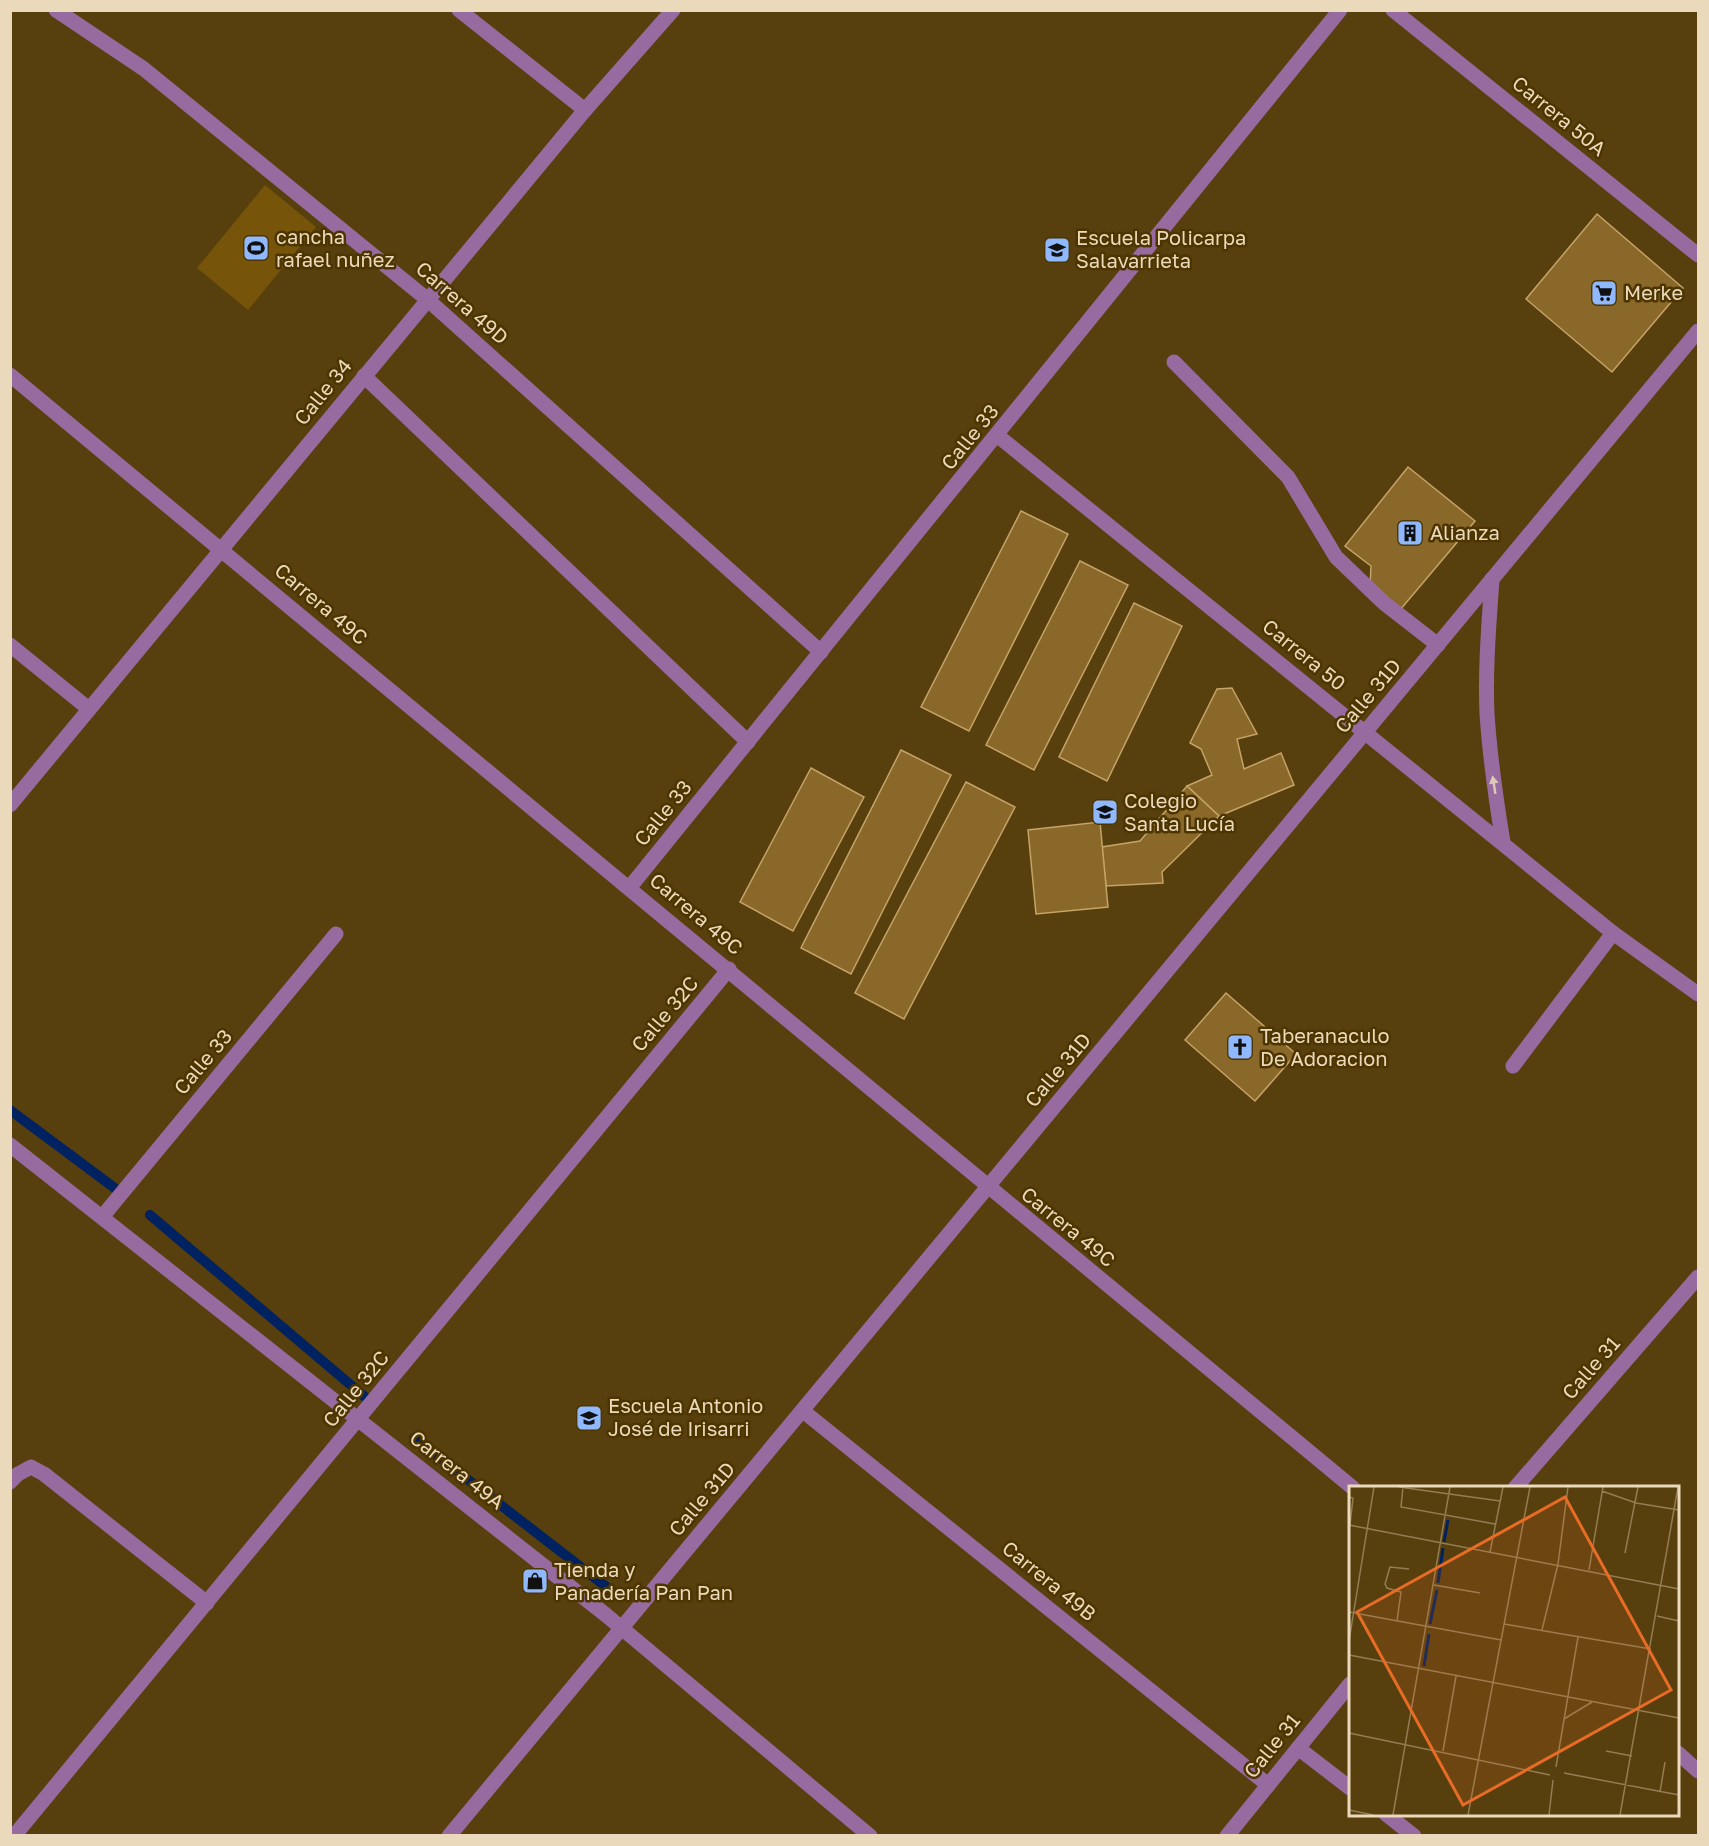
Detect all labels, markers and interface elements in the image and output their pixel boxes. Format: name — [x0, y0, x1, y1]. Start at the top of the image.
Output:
street label: Carrera 50A — [1508, 70, 1611, 160]
place label: cancha rafael nuñez — [276, 224, 395, 271]
place label: Escuela Policarpa Salavarrieta — [1076, 225, 1246, 272]
sports icon: cancha rafael nuñez — [241, 233, 271, 263]
school or university icon: Escuela Policarpa Salavarrieta — [1042, 235, 1072, 265]
street label: Carrera 49D — [412, 256, 514, 349]
supermarket icon: Merke — [1589, 278, 1619, 308]
place label: Merke — [1624, 280, 1683, 304]
street label: Calle 34 — [288, 354, 356, 429]
street label: Calle 33 — [936, 399, 1003, 474]
building icon: Alianza — [1395, 518, 1425, 548]
place label: Alianza — [1430, 520, 1500, 544]
street label: Carrera 49C — [270, 557, 373, 649]
street label: Carrera 50 — [1258, 613, 1351, 695]
street label: Calle 31D — [1329, 653, 1405, 737]
street label: Calle 33 — [629, 775, 696, 850]
one-way arrow — [1490, 775, 1499, 794]
place label: Colegio Santa Lucía — [1124, 788, 1235, 835]
school or university icon: Colegio Santa Lucía — [1090, 797, 1120, 827]
street label: Carrera 49C — [645, 867, 748, 959]
street label: Calle 32C — [626, 971, 703, 1056]
place label: Taberanaculo De Adoracion — [1260, 1023, 1390, 1070]
street label: Calle 33 — [168, 1024, 236, 1099]
street label: Calle 31D — [1019, 1027, 1095, 1111]
church icon: Taberanaculo De Adoracion — [1225, 1032, 1255, 1062]
street label: Carrera 49C — [1017, 1181, 1120, 1271]
street label: Calle 31 — [1556, 1331, 1624, 1404]
street label: Calle 32C — [317, 1345, 393, 1431]
place label: Escuela Antonio José de Irisarri — [608, 1393, 763, 1440]
school or university icon: Escuela Antonio José de Irisarri — [574, 1403, 604, 1433]
street label: Carrera 49A — [406, 1425, 510, 1514]
street label: Calle 31D — [663, 1456, 739, 1540]
inset map — [1349, 1486, 1679, 1816]
street label: Carrera 49B — [998, 1535, 1101, 1625]
place label: Tienda y Panadería Pan Pan — [554, 1557, 733, 1604]
shop icon: Tienda y Panadería Pan Pan — [520, 1566, 550, 1596]
street label: Calle 31 — [1238, 1708, 1304, 1782]

